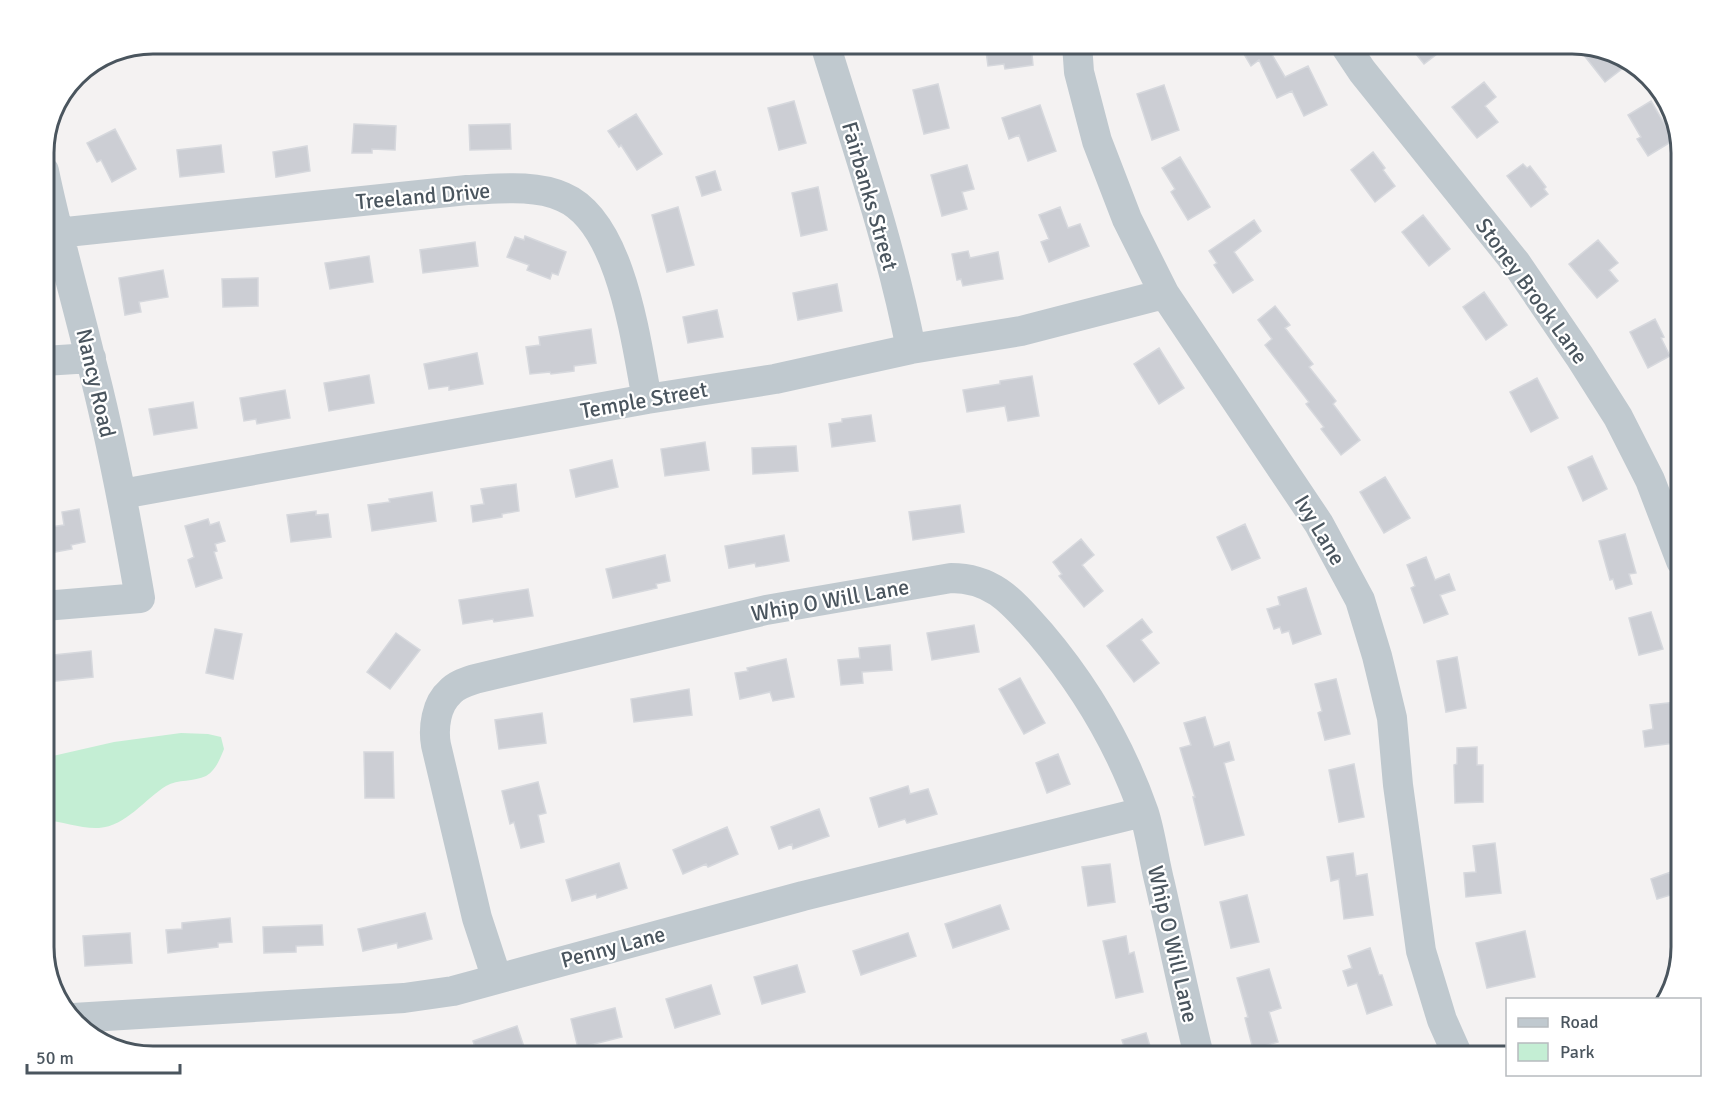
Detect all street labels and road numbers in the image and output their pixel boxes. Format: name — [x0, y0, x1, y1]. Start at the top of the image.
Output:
street label: Fairbanks Street — [836, 118, 904, 274]
street label: Treeland Drive — [355, 177, 491, 215]
street label: Stoney Brook Lane — [1470, 213, 1594, 369]
street label: Nancy Road — [70, 326, 122, 440]
street label: Temple Street — [578, 375, 710, 424]
street label: Ivy Lane — [1289, 490, 1351, 570]
street label: Whip O Will Lane — [749, 573, 911, 627]
street label: Whip O Will Lane — [1142, 863, 1204, 1025]
street label: Penny Lane — [558, 920, 668, 974]

